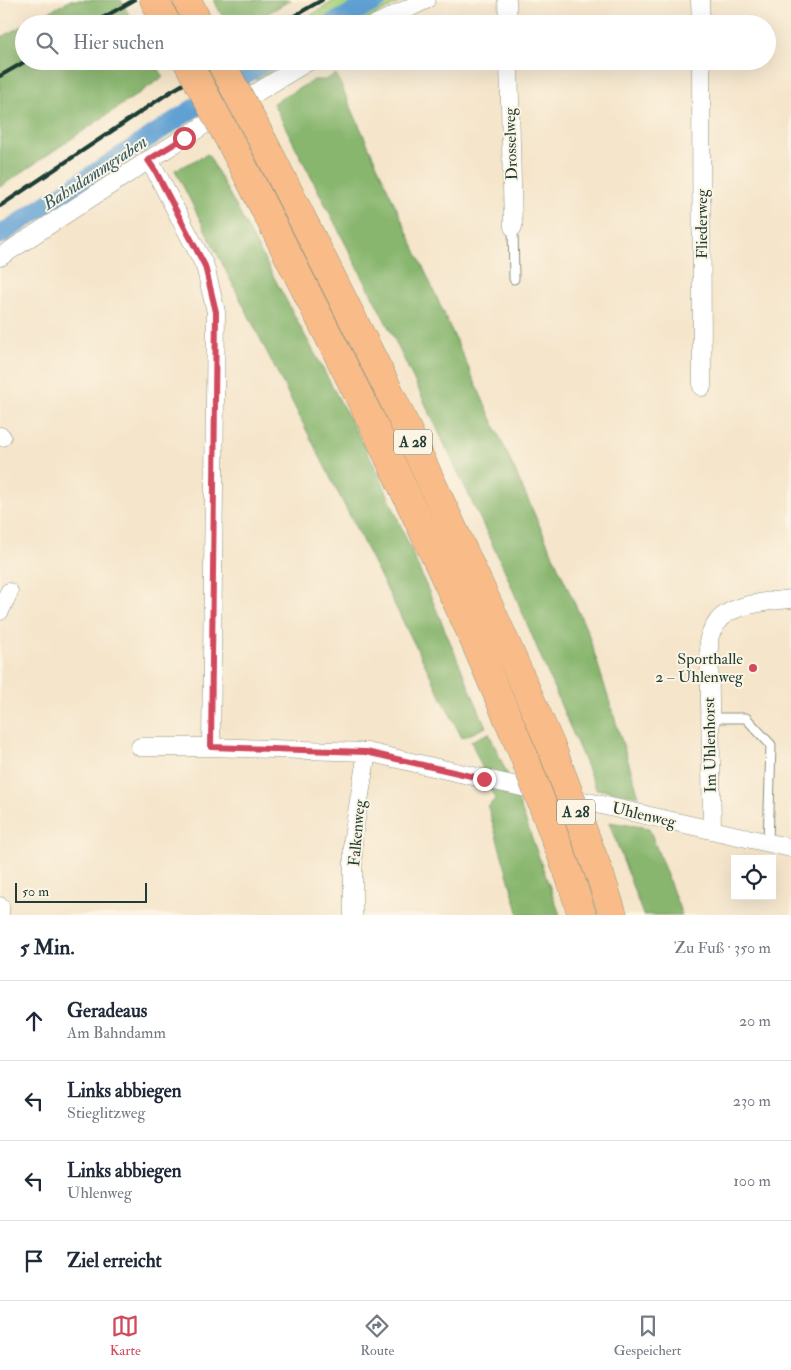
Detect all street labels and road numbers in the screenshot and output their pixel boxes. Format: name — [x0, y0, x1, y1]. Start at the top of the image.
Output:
street label: Drosselweg — [500, 106, 522, 181]
street label: Fliederweg — [692, 188, 712, 259]
road number: A 28 — [394, 430, 432, 454]
street label: Im Uhlenhorst — [699, 697, 721, 793]
street label: Falkenweg — [344, 798, 370, 867]
street label: Uhlenweg — [610, 798, 679, 832]
road number: A 28 — [557, 800, 595, 824]

